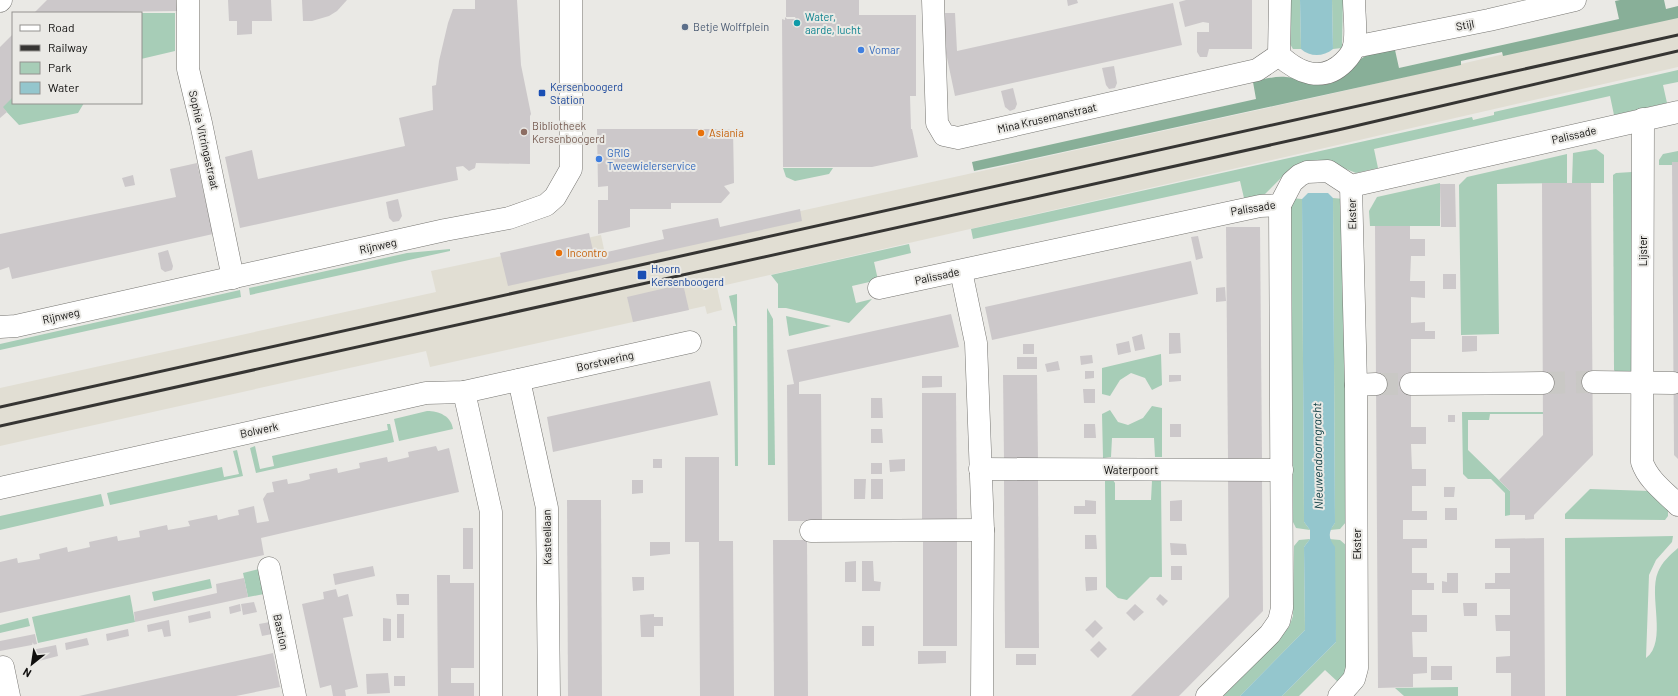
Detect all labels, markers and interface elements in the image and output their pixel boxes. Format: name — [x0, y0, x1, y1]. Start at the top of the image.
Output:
place label: Water, aarde, lucht — [805, 10, 861, 36]
legend — [12, 12, 142, 104]
street label: Stijl — [1455, 16, 1475, 33]
marker: Water, aarde, lucht — [792, 18, 802, 28]
text: Road — [48, 20, 75, 34]
place label: Betje Wolffplein — [693, 20, 769, 33]
marker: Betje Wolffplein — [680, 22, 690, 32]
text: Railway — [48, 40, 88, 54]
place label: Vomar — [869, 43, 900, 56]
marker: Vomar — [856, 45, 866, 55]
text: Park — [48, 60, 72, 74]
text: Water — [48, 80, 80, 94]
place label: Kersenboogerd Station — [550, 80, 623, 106]
marker: Kersenboogerd Station — [537, 88, 547, 98]
street label: Sophie Vitringastraat — [187, 89, 222, 191]
street label: Mina Krusemanstraat — [996, 100, 1098, 135]
place label: Bibliotheek Kersenboogerd — [532, 119, 605, 145]
street label: Palissade — [1550, 123, 1598, 146]
place label: Asiania — [709, 126, 744, 139]
marker: Bibliotheek Kersenboogerd — [519, 127, 529, 137]
marker: Asiania — [696, 128, 706, 138]
place label: GRIG Tweewielerservice — [607, 146, 696, 172]
marker: GRIG Tweewielerservice — [594, 154, 604, 164]
street label: Palissade — [1230, 198, 1276, 217]
street label: Ekster — [1345, 198, 1358, 230]
street label: Rijnweg — [358, 235, 398, 256]
street label: Lijster — [1636, 236, 1649, 266]
place label: Incontro — [567, 246, 607, 259]
marker: Incontro — [554, 248, 564, 258]
place label: Hoorn Kersenboogerd — [651, 262, 724, 288]
street label: Palissade — [913, 264, 961, 287]
marker: Hoorn Kersenboogerd — [636, 269, 648, 281]
street label: Rijnweg — [41, 305, 81, 326]
street label: Borstwering — [575, 348, 635, 373]
water label: Nieuwendoorngracht — [1309, 402, 1325, 509]
street label: Bolwerk — [239, 419, 280, 440]
street label: Waterpoort — [1104, 463, 1158, 476]
street label: Kasteellaan — [540, 509, 553, 565]
street label: Ekster — [1350, 528, 1363, 560]
street label: Bastion — [271, 613, 292, 651]
north arrow — [12, 644, 52, 684]
text: N — [20, 666, 33, 681]

